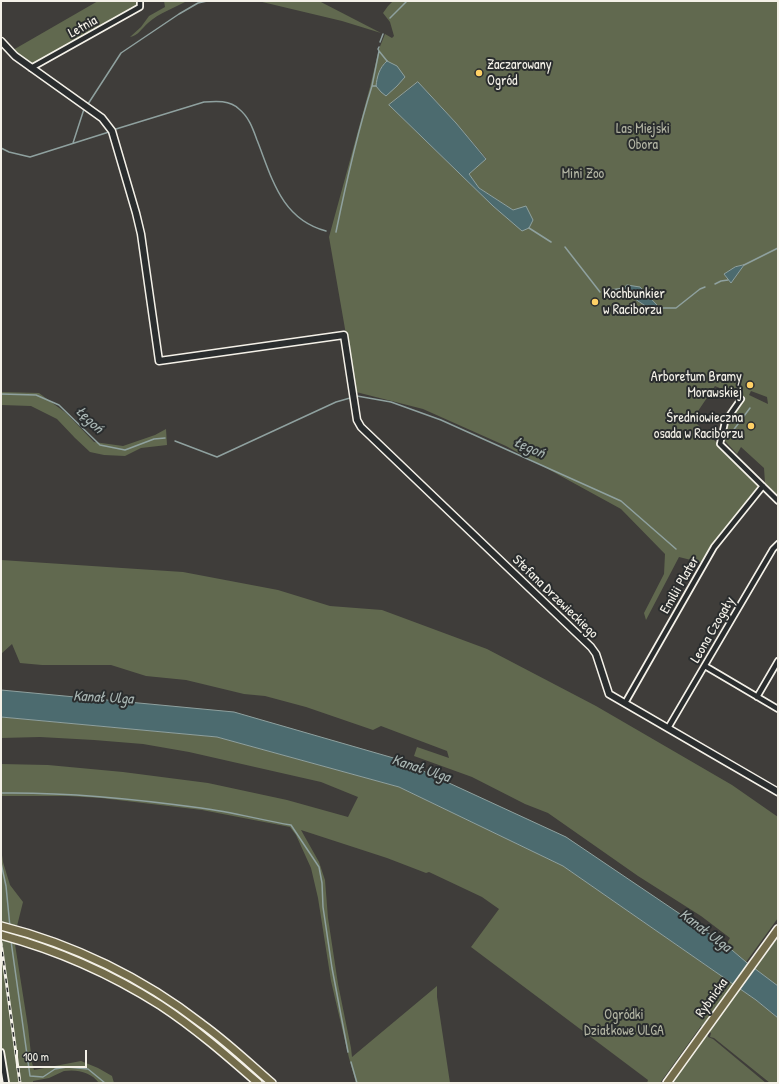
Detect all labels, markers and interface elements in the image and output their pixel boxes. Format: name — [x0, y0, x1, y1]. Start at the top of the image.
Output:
street label: Letnia — [66, 12, 100, 42]
place label: Zaczarowany Ogród — [487, 57, 552, 90]
marker: Zaczarowany Ogród — [474, 68, 484, 78]
park label: Las Miejski Obora — [616, 121, 670, 154]
park label: Mini Zoo — [562, 166, 604, 182]
place label: Kochbunkier w Raciborzu — [603, 286, 665, 318]
marker: Kochbunkier w Raciborzu — [590, 297, 600, 307]
place label: Arboretum Bramy Morawskiej — [651, 369, 742, 402]
marker: Arboretum Bramy Morawskiej — [745, 380, 755, 390]
water label: Łęgoń — [71, 402, 107, 438]
place label: Średniowieczna osada w Raciborzu — [654, 410, 743, 442]
marker: Średniowieczna osada w Raciborzu — [746, 421, 756, 431]
water label: Łęgoń — [511, 433, 547, 463]
street label: Stefana Drzewieckiego — [509, 552, 601, 642]
street label: Emilii Plater — [657, 553, 703, 617]
street label: Leona Czogały — [687, 594, 739, 666]
water label: Kanał Ulga — [72, 687, 134, 709]
water label: Kanał Ulga — [390, 751, 452, 787]
water label: Kanał Ulga — [675, 906, 735, 956]
street label: Rybnicka — [692, 975, 732, 1021]
park label: Ogródki Działkowe ULGA — [584, 1007, 664, 1040]
scale bar — [18, 1042, 89, 1068]
text: 100 m — [23, 1048, 49, 1065]

